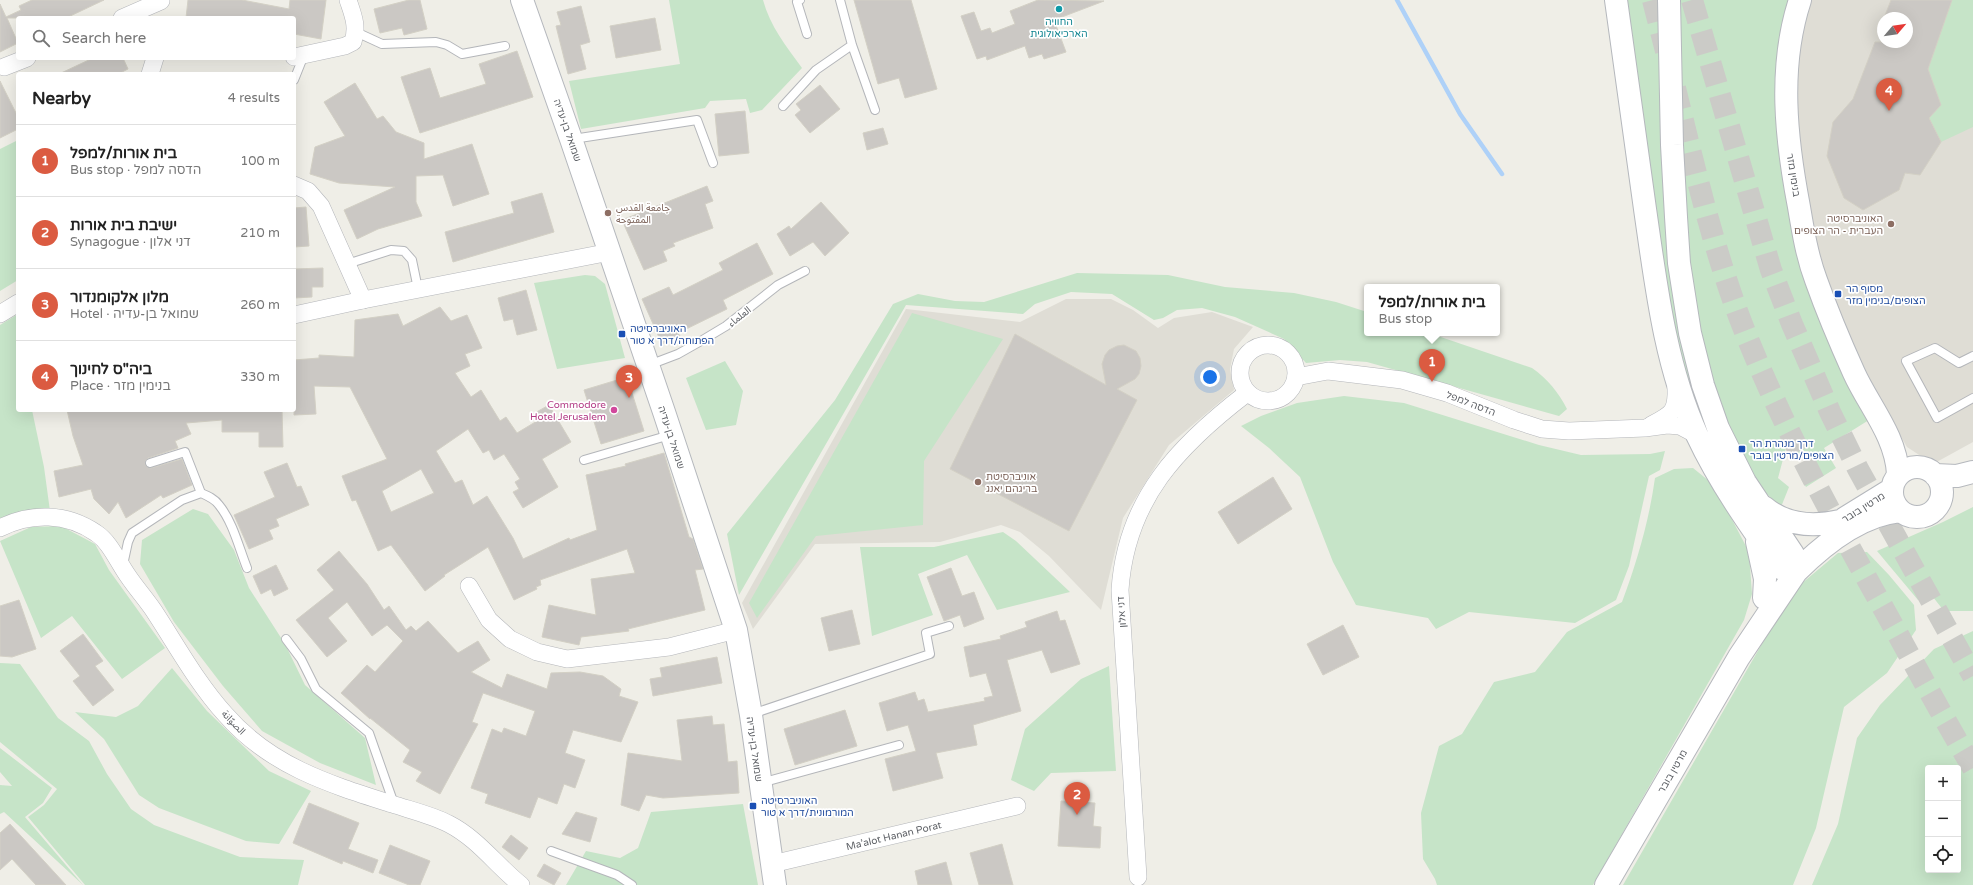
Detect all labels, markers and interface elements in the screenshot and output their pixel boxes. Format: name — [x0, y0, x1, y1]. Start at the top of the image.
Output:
marker: החוויה הארכיאולוגית — [1054, 4, 1064, 14]
north arrow — [1877, 12, 1913, 48]
search box — [16, 16, 296, 60]
place label: החוויה הארכיאולוגית — [1030, 16, 1088, 40]
icon: search — [30, 27, 52, 49]
text: Search here — [62, 29, 146, 47]
pin: 4 — [1876, 78, 1902, 111]
text: Nearby — [32, 88, 91, 109]
text: 4 results — [228, 90, 280, 106]
street label: שמואל בן-עדיה — [551, 97, 584, 164]
text: בית אורות/למפל — [70, 144, 177, 162]
street label: בנימין מזר — [1784, 152, 1802, 198]
text: 1 — [41, 153, 49, 169]
text: 100 m — [240, 153, 280, 169]
text: Bus stop · הדסה למפל — [70, 162, 201, 178]
place label: جامعة القدس المفتوحة — [616, 202, 670, 226]
marker: جامعة القدس المفتوحة — [603, 208, 613, 218]
place label: האוניברסיטה העברית - הר הצופים — [1794, 213, 1883, 237]
text: ישיבת בית אורות — [70, 216, 177, 234]
marker: האוניברסיטה העברית - הר הצופים — [1886, 219, 1896, 229]
text: 2 — [41, 225, 49, 241]
text: 210 m — [240, 225, 280, 241]
text: Synagogue · דני אלון — [70, 234, 191, 250]
place label: מסוף הר הצופים/בנימין מזר — [1846, 283, 1926, 307]
popup — [1364, 284, 1500, 336]
text: מלון אלקומנדור — [70, 288, 169, 306]
marker: מסוף הר הצופים/בנימין מזר — [1833, 289, 1843, 299]
text: בית אורות/למפל — [1379, 293, 1486, 311]
text: 3 — [41, 297, 49, 313]
text: 260 m — [240, 297, 280, 313]
street label: العلماء — [726, 304, 754, 330]
text: Hotel · שמואל בן-עדיה — [70, 306, 199, 322]
text: Bus stop — [1379, 311, 1432, 327]
place label: האוניברסיטה הפתוחה/דרך א טור — [630, 323, 714, 347]
marker: האוניברסיטה הפתוחה/דרך א טור — [617, 329, 627, 339]
pin: 1 — [1419, 349, 1445, 382]
text: ביה"ס לחינוך — [70, 360, 152, 378]
pin: 3 — [616, 365, 642, 398]
your location — [1200, 367, 1220, 387]
text: 4 — [41, 369, 49, 385]
text: 330 m — [240, 369, 280, 385]
text: Place · בנימין מזר — [70, 378, 171, 394]
street label: הדסה למפל — [1444, 389, 1497, 419]
place label: Commodore Hotel Jerusalem — [530, 399, 606, 423]
street label: שמואל בן-עדיה — [655, 404, 687, 471]
marker: Commodore Hotel Jerusalem — [609, 405, 619, 415]
place label: דרך מנהרת הר הצופים/מרטין בובר — [1750, 438, 1834, 462]
marker: דרך מנהרת הר הצופים/מרטין בובר — [1737, 444, 1747, 454]
place label: אוניברסיטת בריגהם יאנג — [986, 471, 1038, 495]
marker: אוניברסיטת בריגהם יאנג — [973, 477, 983, 487]
street label: מרטין בובר — [1840, 490, 1887, 526]
street label: דני אלון — [1115, 595, 1129, 628]
street label: الصوّانة — [219, 708, 248, 737]
street label: שמואל בן-עדיה — [743, 716, 765, 783]
street label: מרטין בובר — [1656, 747, 1690, 796]
map controls — [1925, 765, 1961, 873]
button: + — [1925, 765, 1961, 801]
pin: 2 — [1064, 782, 1090, 815]
place label: האוניברסיטה המורמונית/דרך א טור — [761, 795, 854, 819]
marker: האוניברסיטה המורמונית/דרך א טור — [748, 801, 758, 811]
button: − — [1925, 801, 1961, 837]
street label: Ma’alot Hanan Porat — [845, 819, 943, 853]
button: locate — [1925, 837, 1961, 873]

